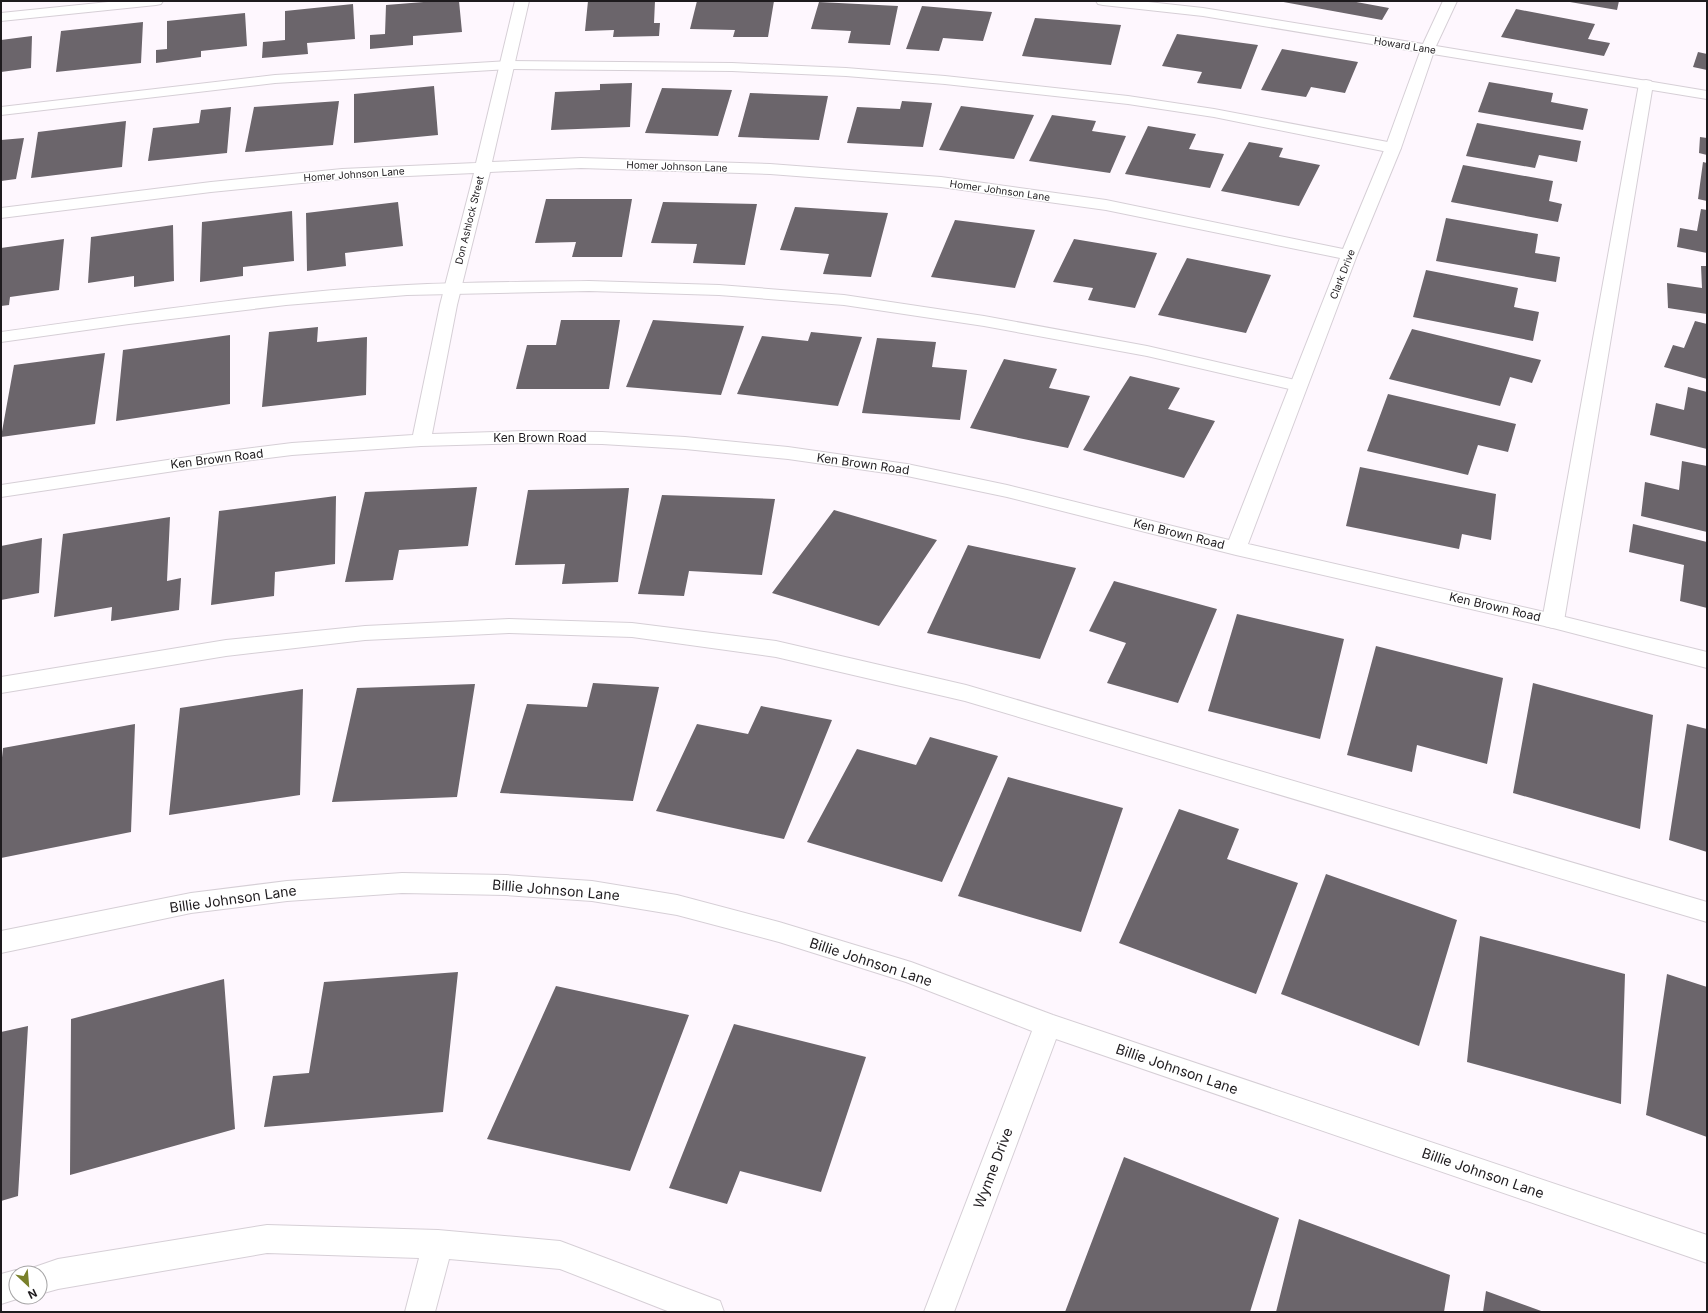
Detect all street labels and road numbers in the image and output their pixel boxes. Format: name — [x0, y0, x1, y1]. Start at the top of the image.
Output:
street label: Howard Lane — [1373, 34, 1437, 56]
street label: Homer Johnson Lane — [626, 158, 728, 174]
street label: Homer Johnson Lane — [303, 164, 405, 184]
street label: Don Ashlock Street — [452, 174, 486, 265]
street label: Homer Johnson Lane — [949, 177, 1051, 203]
street label: Clark Drive — [1327, 247, 1357, 301]
street label: Ken Brown Road — [493, 430, 587, 445]
street label: Ken Brown Road — [170, 445, 264, 472]
street label: Ken Brown Road — [816, 450, 910, 477]
street label: Ken Brown Road — [1132, 515, 1226, 552]
street label: Ken Brown Road — [1448, 589, 1542, 624]
street label: Billie Johnson Lane — [492, 875, 621, 904]
street label: Billie Johnson Lane — [168, 881, 297, 916]
street label: Billie Johnson Lane — [808, 934, 935, 989]
street label: Billie Johnson Lane — [1114, 1040, 1240, 1097]
street label: Wynne Drive — [969, 1125, 1016, 1211]
street label: Billie Johnson Lane — [1420, 1144, 1546, 1201]

